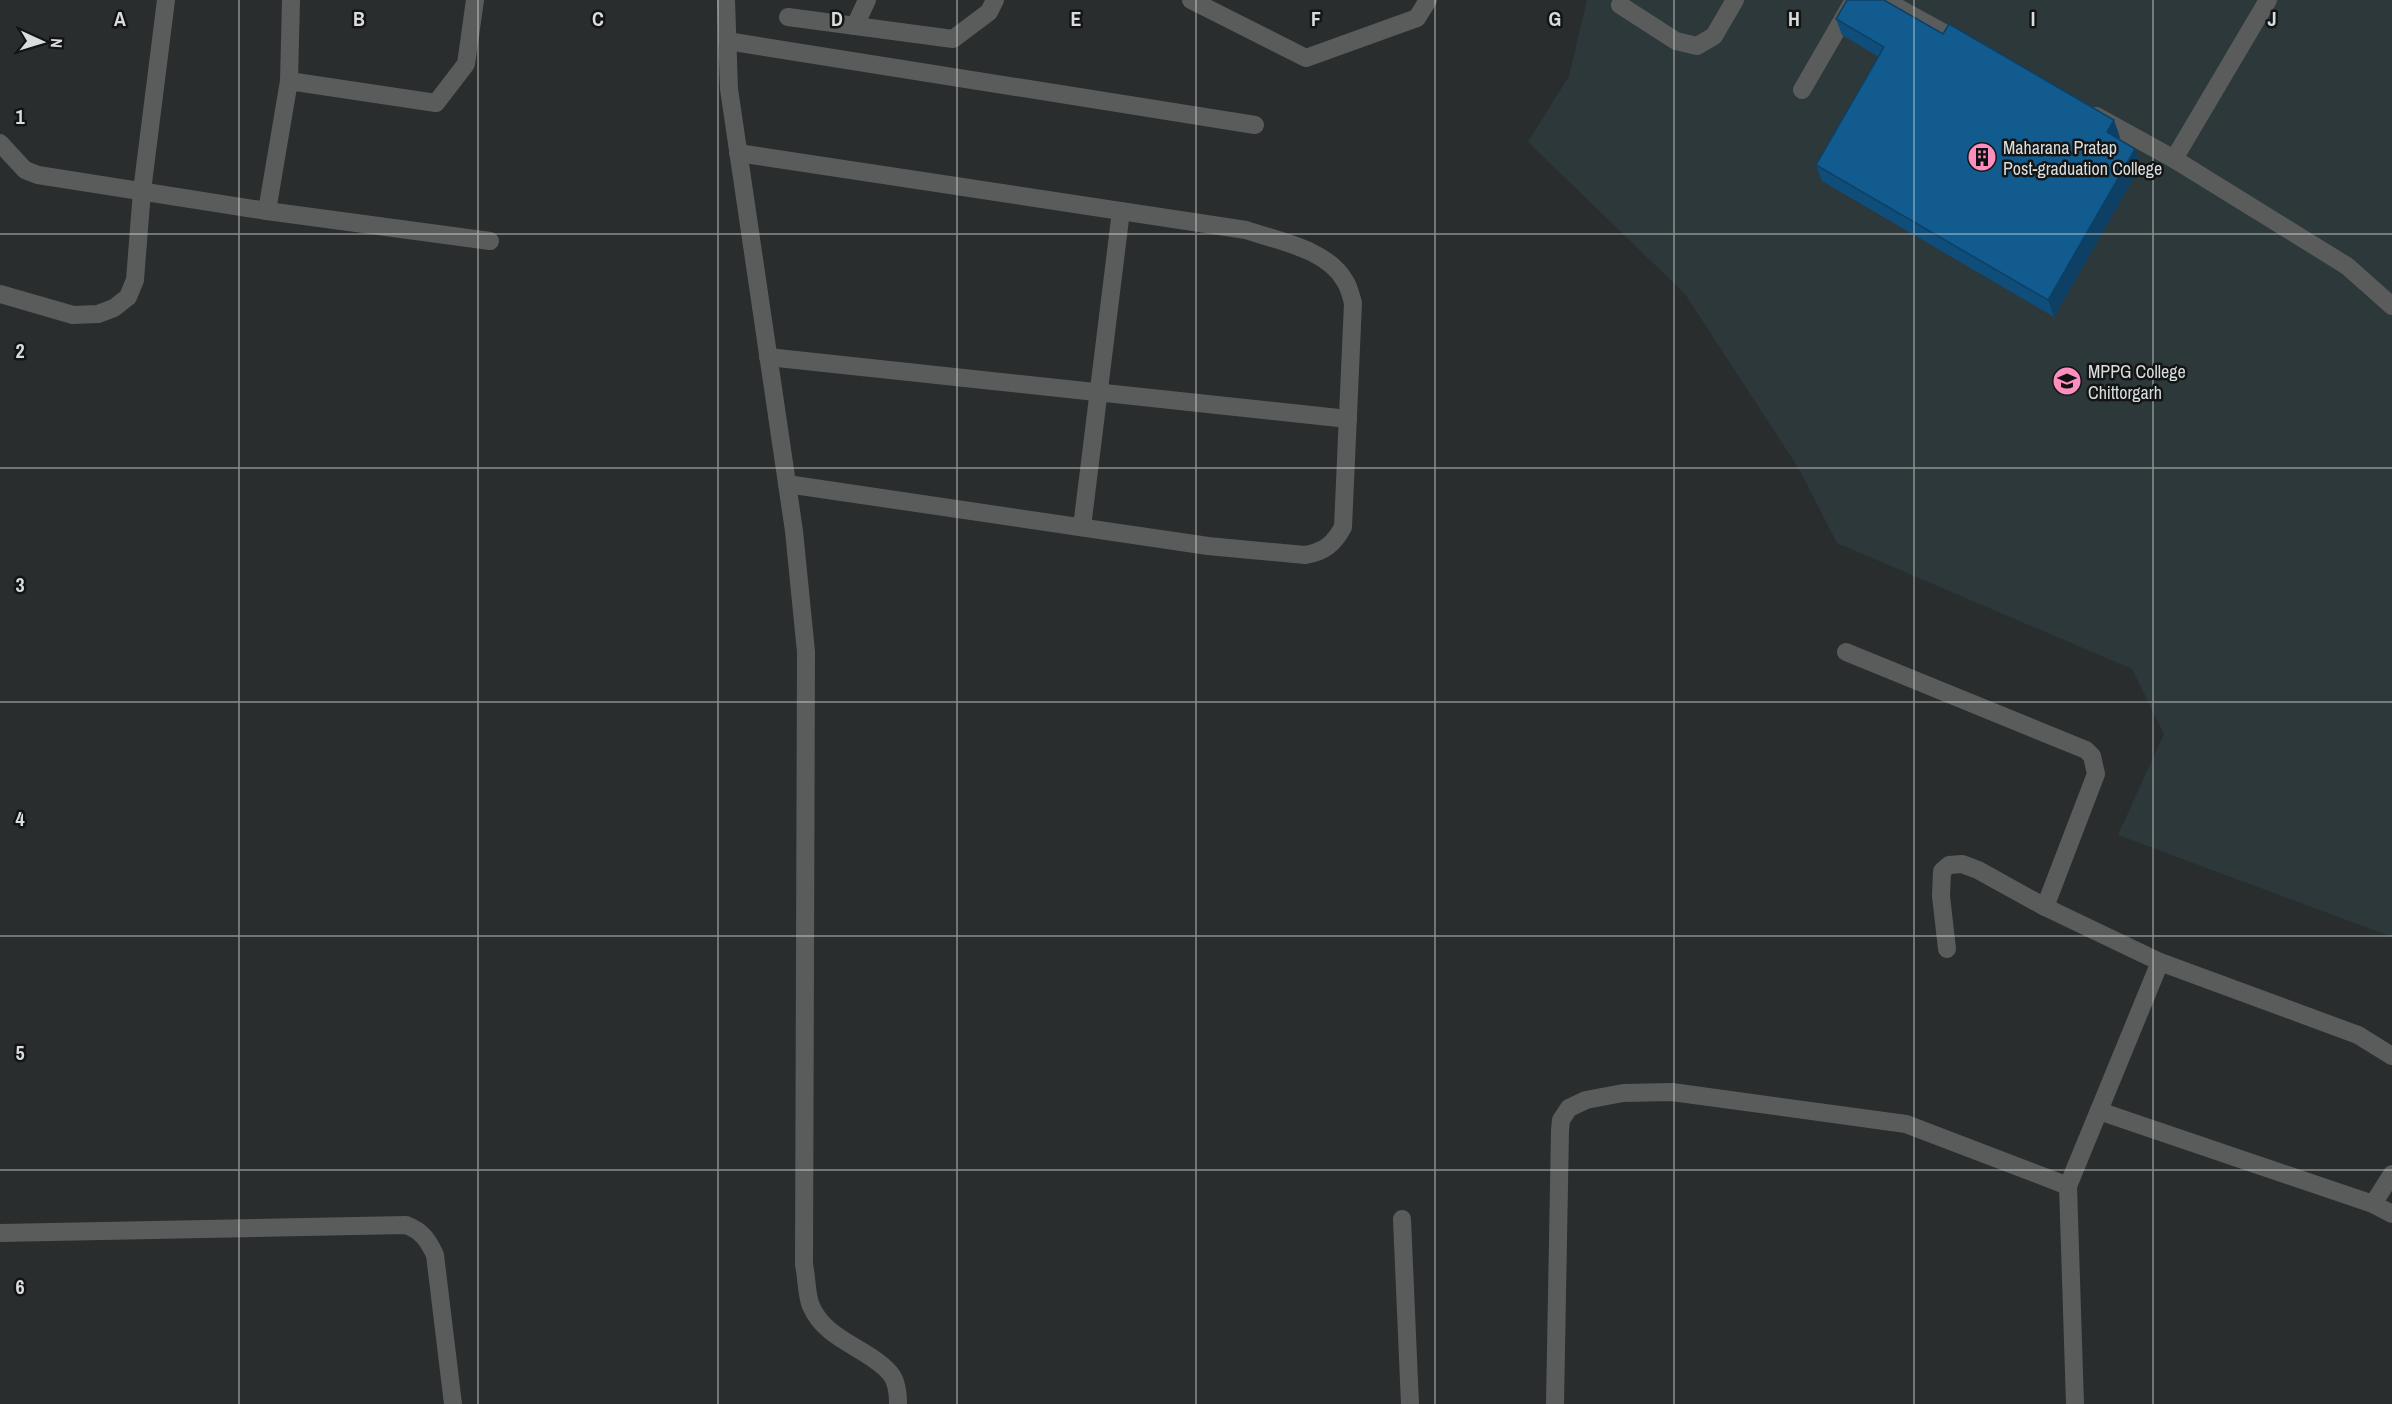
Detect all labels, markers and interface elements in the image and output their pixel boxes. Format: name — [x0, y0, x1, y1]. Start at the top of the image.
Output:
text: A — [114, 5, 126, 32]
text: B — [353, 5, 365, 32]
text: C — [592, 5, 604, 32]
text: D — [831, 5, 843, 32]
text: E — [1071, 5, 1082, 32]
text: F — [1311, 5, 1321, 32]
text: G — [1549, 5, 1561, 32]
text: H — [1788, 5, 1800, 32]
text: I — [2031, 5, 2035, 32]
text: J — [2267, 5, 2277, 32]
north arrow — [12, 12, 72, 72]
text: N — [46, 38, 68, 49]
text: 1 — [15, 103, 25, 130]
place label: Maharana Pratap Post-graduation College — [2003, 135, 2162, 181]
building icon: Maharana Pratap Post-graduation College — [1966, 141, 1998, 173]
text: 2 — [15, 337, 25, 364]
place label: MPPG College Chittorgarh — [2088, 359, 2186, 405]
school or university icon: MPPG College Chittorgarh — [2051, 365, 2083, 397]
text: 3 — [15, 571, 25, 598]
text: 4 — [15, 805, 25, 832]
text: 5 — [15, 1039, 25, 1066]
text: 6 — [15, 1273, 25, 1300]

